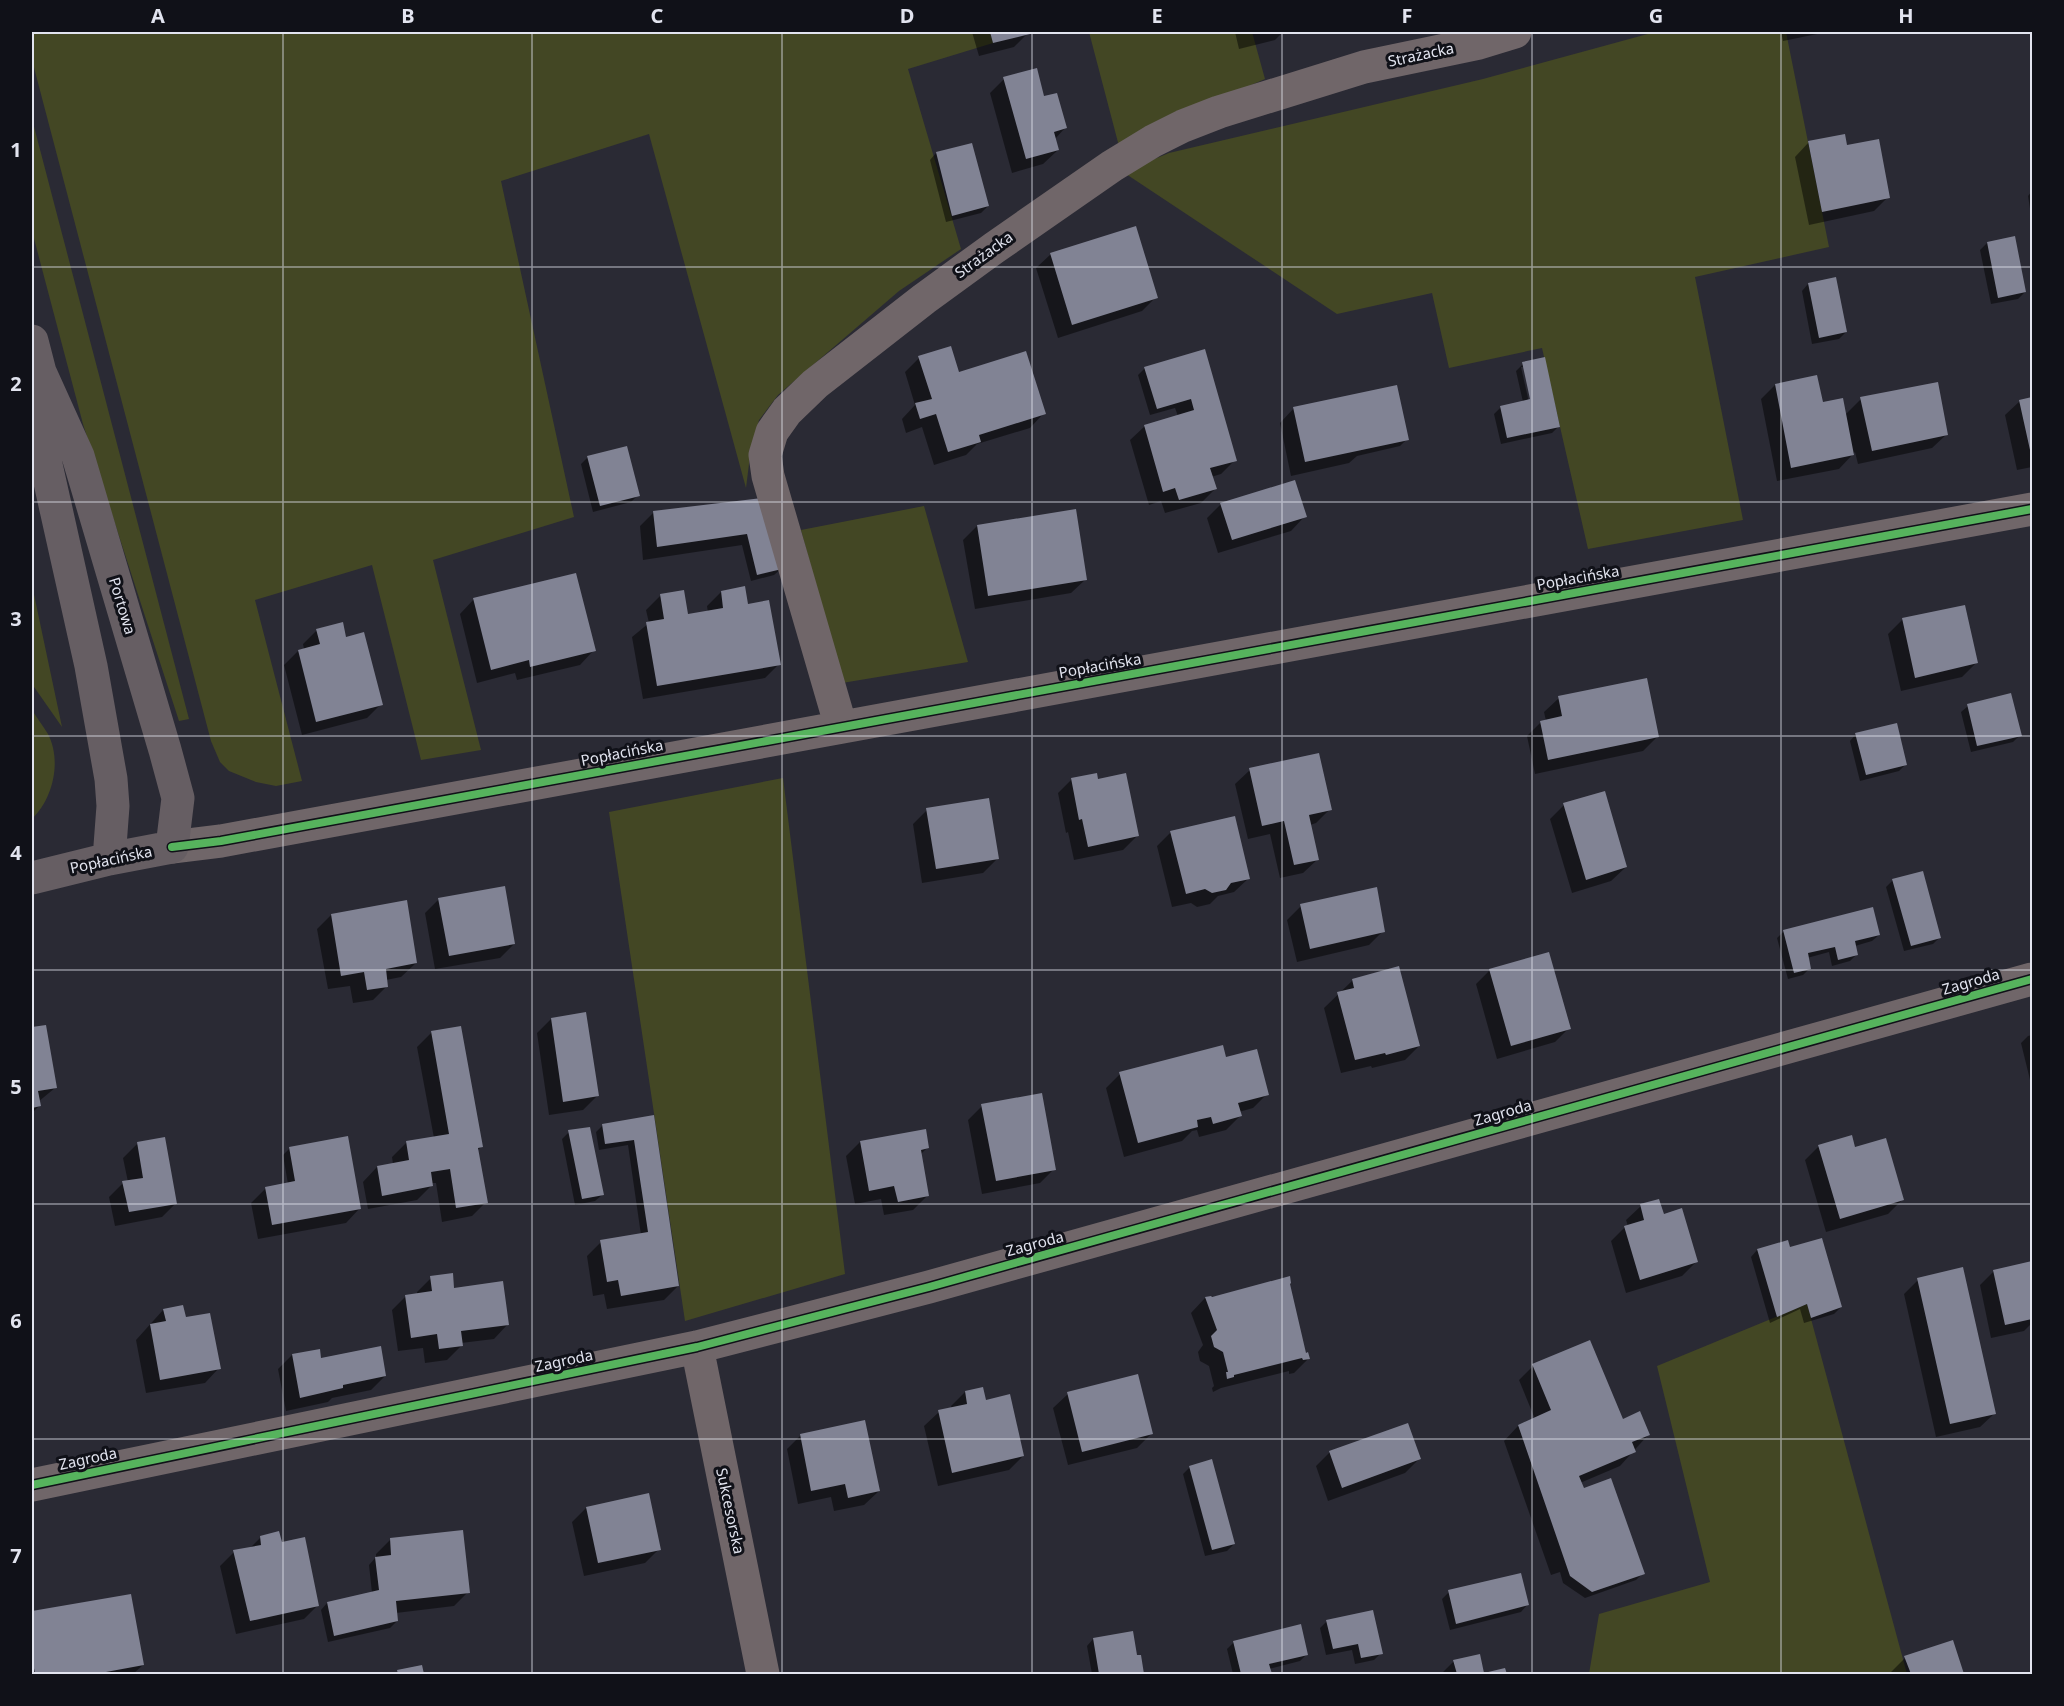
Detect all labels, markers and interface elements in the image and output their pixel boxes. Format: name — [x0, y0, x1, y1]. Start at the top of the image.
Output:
text: A — [151, 2, 165, 29]
text: B — [401, 2, 415, 29]
text: C — [651, 2, 664, 29]
text: D — [900, 2, 914, 29]
text: E — [1151, 2, 1163, 29]
text: F — [1402, 2, 1412, 29]
text: G — [1649, 2, 1663, 29]
text: H — [1898, 2, 1914, 29]
street label: Strażacka — [1386, 37, 1456, 71]
text: 1 — [10, 136, 22, 163]
street label: Strażacka — [950, 226, 1016, 282]
text: 2 — [10, 370, 22, 397]
street label: Popłacińska — [1535, 560, 1621, 594]
street label: Portowa — [105, 575, 141, 637]
text: 3 — [10, 605, 22, 632]
street label: Popłacińska — [1057, 648, 1143, 682]
street label: Popłacińska — [579, 734, 665, 770]
text: 4 — [10, 839, 22, 866]
street label: Popłacińska — [68, 841, 154, 877]
street label: Zagroda — [1940, 963, 2002, 999]
text: 5 — [10, 1073, 22, 1100]
street label: Zagroda — [1472, 1094, 1534, 1130]
street label: Zagroda — [1004, 1226, 1066, 1260]
text: 6 — [10, 1307, 22, 1334]
street label: Zagroda — [533, 1344, 595, 1376]
street label: Zagroda — [57, 1442, 119, 1474]
street label: Sukcesorska — [712, 1466, 750, 1556]
text: 7 — [10, 1542, 22, 1569]

